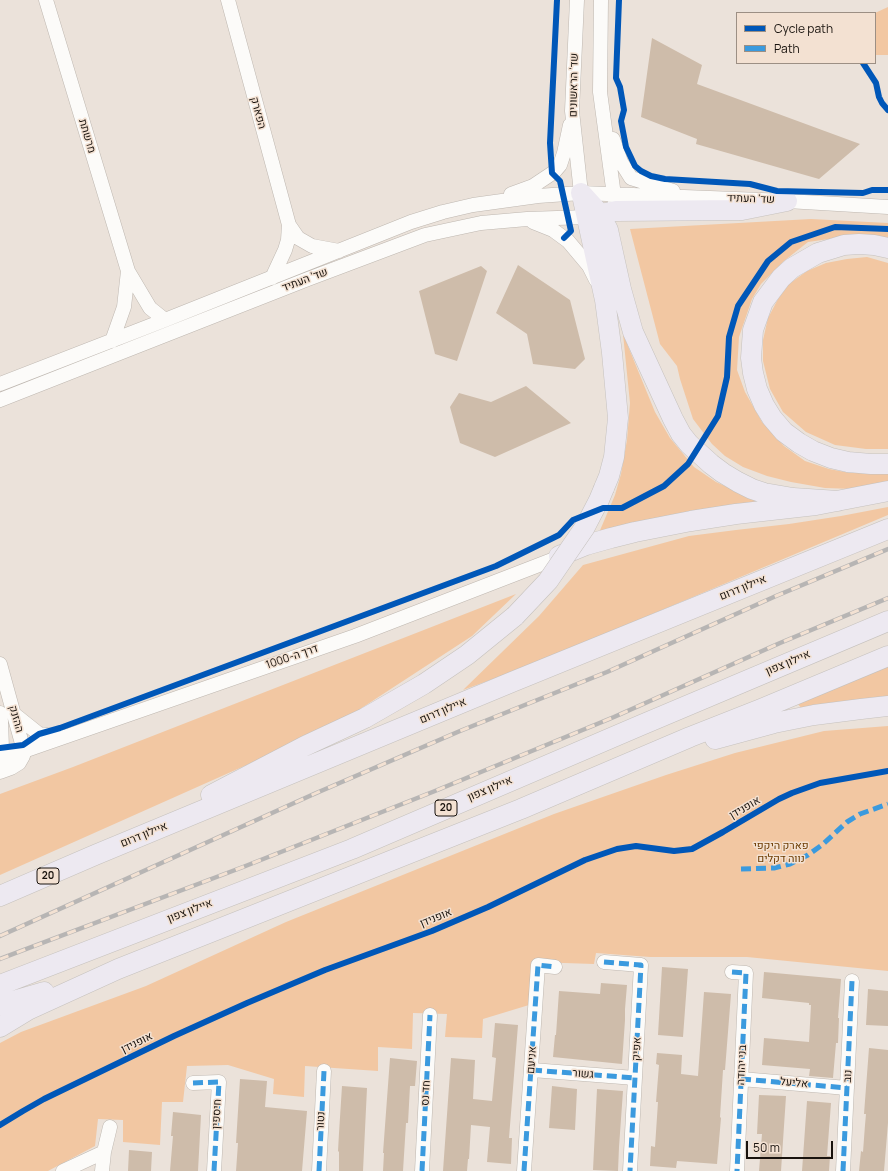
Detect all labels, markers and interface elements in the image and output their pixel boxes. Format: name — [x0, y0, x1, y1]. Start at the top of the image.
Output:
legend — [736, 12, 876, 64]
text: Cycle path — [774, 20, 833, 37]
text: Path — [774, 40, 800, 57]
street label: שד' הראשונים — [567, 53, 581, 117]
street label: הפארק — [247, 96, 269, 130]
street label: מרשתת — [76, 117, 98, 155]
street label: שד' העתיד — [727, 192, 775, 206]
street label: שד' העתיד — [280, 265, 330, 295]
street label: איילון דרום — [718, 573, 768, 603]
street label: דרך ה-1000 — [264, 642, 320, 672]
street label: איילון צפון — [764, 648, 812, 678]
street label: איילון דרום — [418, 695, 468, 727]
street label: ההזנק — [6, 704, 26, 734]
street label: איילון צפון — [466, 774, 514, 804]
street label: אופנידן — [727, 794, 763, 822]
road number: 20 — [435, 800, 457, 816]
street label: איילון דרום — [119, 820, 169, 850]
park label: פארק היקפי נווה דקלים — [753, 839, 809, 865]
road number: 20 — [37, 868, 59, 884]
street label: איילון צפון — [166, 896, 214, 926]
street label: אופנידן — [418, 906, 454, 930]
street label: אופנידן — [119, 1030, 155, 1056]
street label: אפיק — [630, 1037, 644, 1061]
street label: בני יהודה — [734, 1044, 750, 1086]
street label: אניעם — [524, 1046, 540, 1074]
street label: גשור — [572, 1067, 594, 1081]
street label: נוב — [841, 1069, 855, 1083]
street label: אליעל — [779, 1075, 809, 1091]
street label: חד נס — [419, 1080, 433, 1106]
street label: חיספין — [210, 1098, 224, 1130]
street label: נטור — [314, 1111, 328, 1131]
scale bar — [748, 1133, 835, 1159]
text: 50 m — [753, 1139, 780, 1156]

